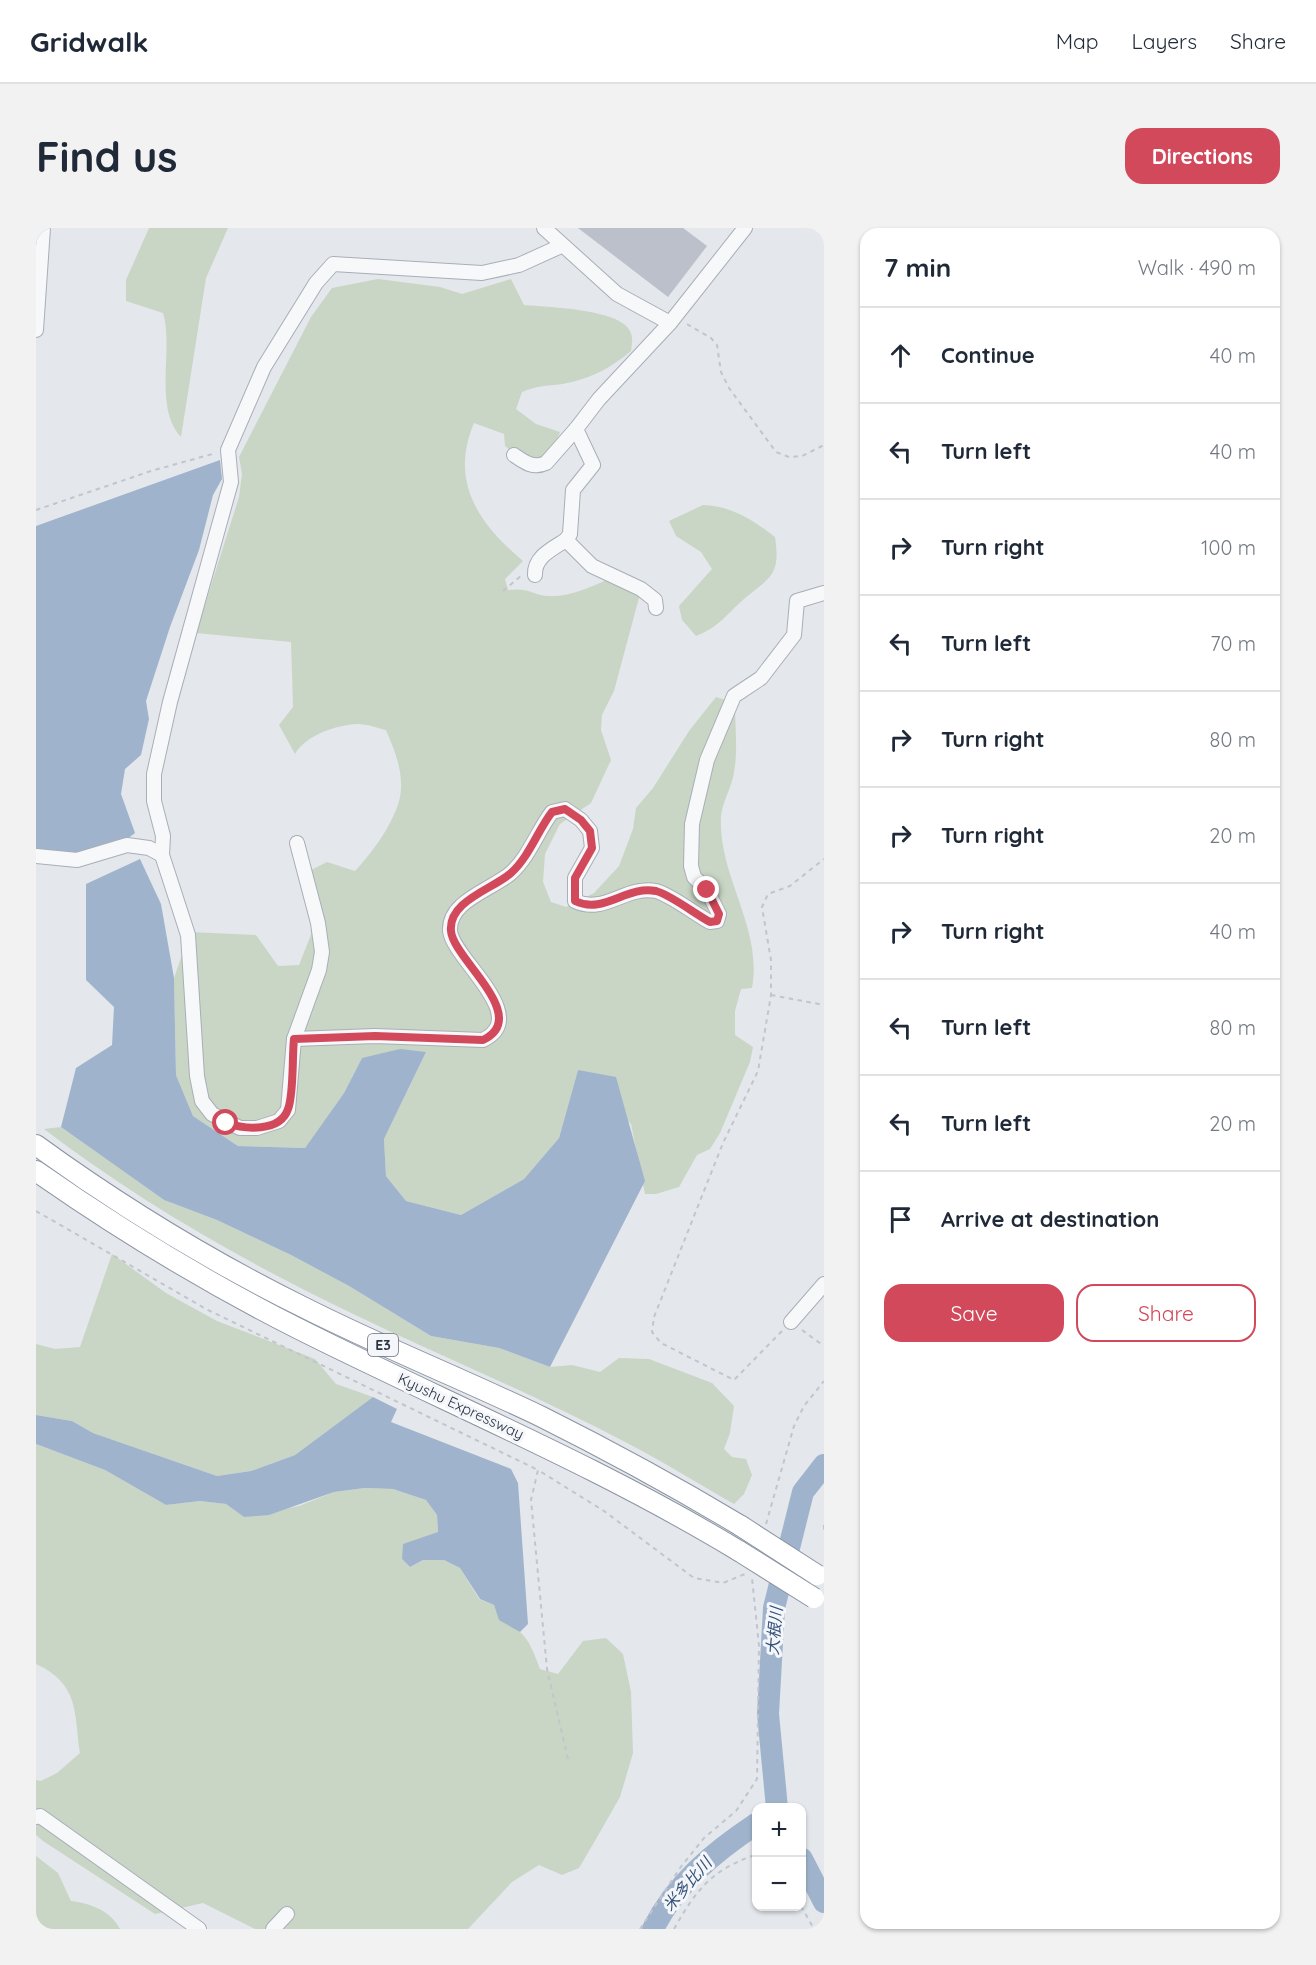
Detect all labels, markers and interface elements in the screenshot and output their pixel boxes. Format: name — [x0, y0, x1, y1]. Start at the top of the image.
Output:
text: Gridwalk — [30, 24, 149, 59]
text: Map — [1056, 28, 1099, 54]
text: Layers — [1132, 28, 1197, 54]
text: Share — [1230, 28, 1286, 54]
button: Directions — [1125, 128, 1280, 184]
text: Find us — [36, 130, 178, 183]
text: 7 min — [884, 251, 951, 284]
text: Walk · 490 m — [1138, 255, 1256, 280]
icon: ahead — [884, 339, 917, 372]
text: Continue — [941, 341, 1035, 369]
text: 40 m — [1210, 343, 1256, 368]
icon: left — [884, 435, 917, 468]
text: Turn left — [941, 437, 1031, 465]
text: 40 m — [1210, 439, 1256, 464]
icon: right — [884, 531, 917, 564]
text: Turn right — [941, 533, 1045, 561]
text: 100 m — [1201, 535, 1256, 560]
icon: left — [884, 627, 917, 660]
text: Turn left — [941, 629, 1031, 657]
text: 70 m — [1210, 631, 1256, 656]
icon: right — [884, 723, 917, 756]
text: Turn right — [941, 725, 1045, 753]
text: 80 m — [1210, 727, 1256, 752]
icon: right — [884, 819, 917, 852]
text: Turn right — [941, 821, 1045, 849]
text: 20 m — [1209, 823, 1256, 848]
route end — [693, 876, 719, 902]
icon: right — [884, 915, 917, 948]
text: Turn right — [941, 917, 1045, 945]
text: 40 m — [1210, 919, 1256, 944]
icon: left — [884, 1011, 917, 1044]
text: Turn left — [941, 1013, 1031, 1041]
text: 80 m — [1210, 1015, 1256, 1040]
icon: left — [884, 1107, 917, 1140]
route start — [212, 1109, 238, 1135]
text: Turn left — [941, 1109, 1031, 1137]
text: 20 m — [1209, 1111, 1256, 1136]
icon: arrive — [884, 1203, 917, 1236]
text: Arrive at destination — [941, 1205, 1159, 1233]
button: Save — [884, 1284, 1064, 1342]
button: Share — [1076, 1284, 1256, 1342]
road number: E3 — [368, 1334, 398, 1356]
street label: Kyushu Expressway — [395, 1368, 527, 1444]
water label: 大根川 — [762, 1604, 786, 1656]
map controls — [752, 1803, 806, 1911]
button: + — [752, 1803, 806, 1857]
water label: 米多比川 — [658, 1852, 717, 1915]
button: − — [752, 1857, 806, 1911]

